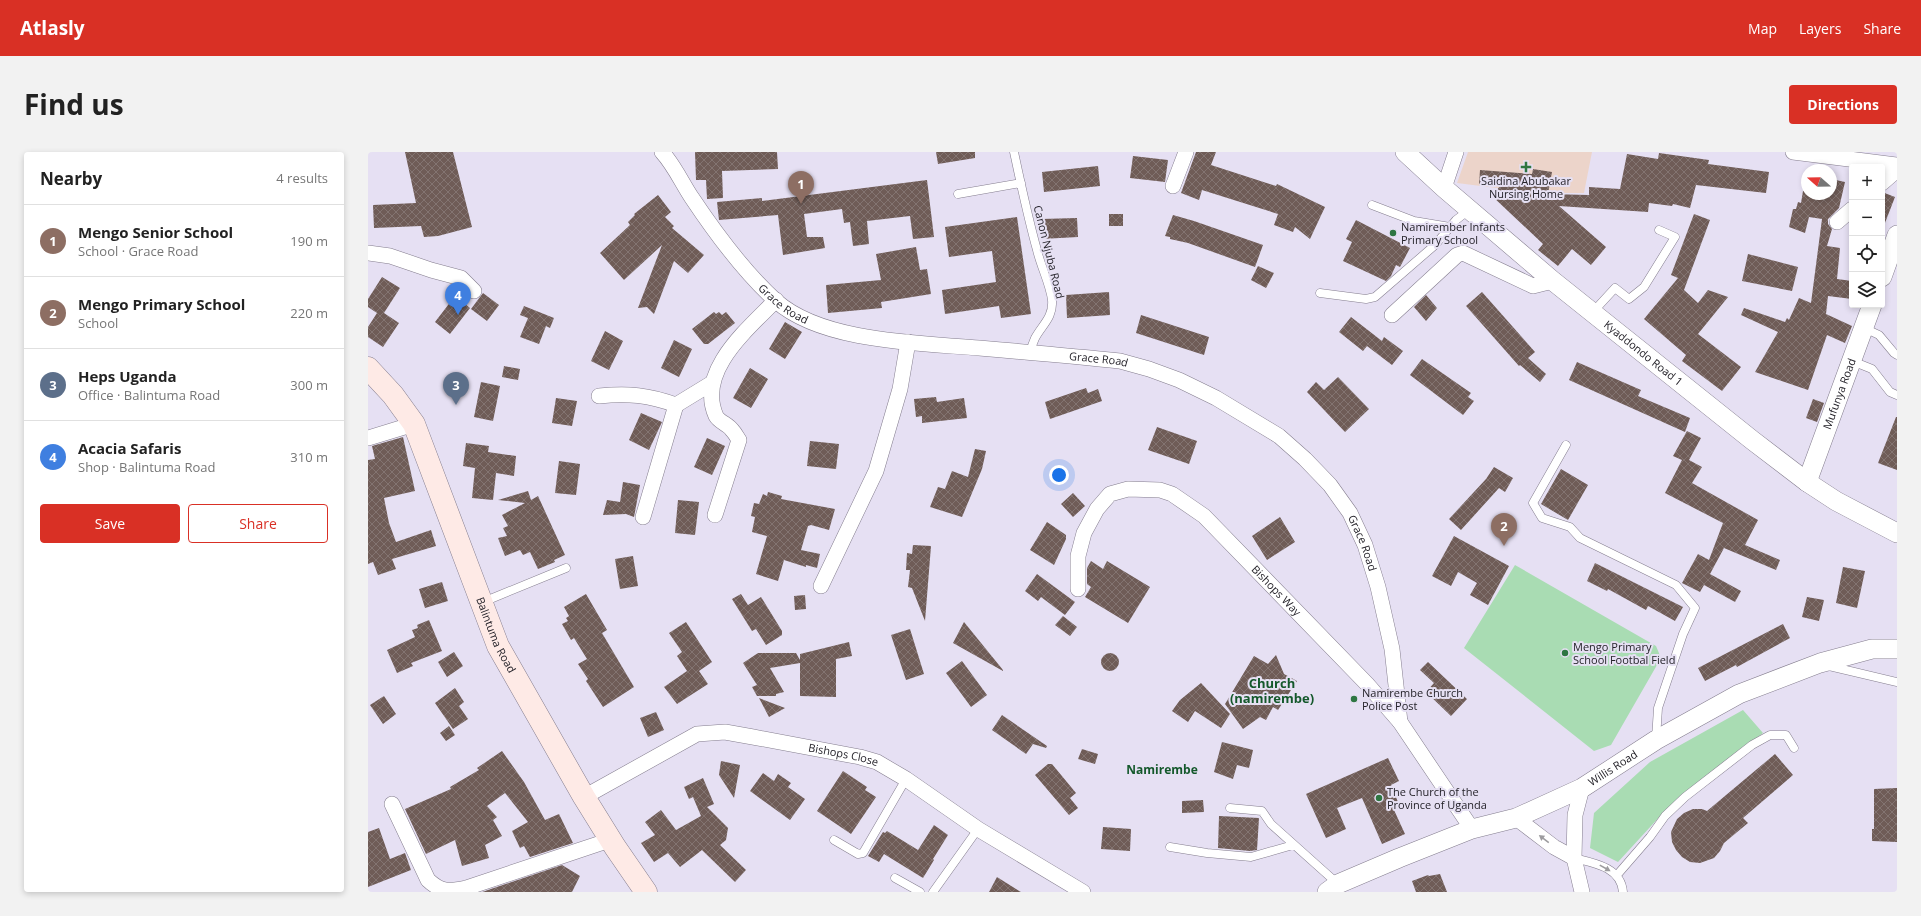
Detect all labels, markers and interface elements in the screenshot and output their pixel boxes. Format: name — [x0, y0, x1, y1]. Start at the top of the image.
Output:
text: Atlasly — [20, 15, 85, 41]
text: Map — [1748, 19, 1777, 38]
text: Layers — [1799, 19, 1841, 38]
text: Share — [1863, 19, 1901, 38]
text: Find us — [24, 85, 124, 123]
button: Directions — [1789, 85, 1897, 124]
marker: Saidina Abubakar Nursing Home — [1520, 161, 1532, 173]
north arrow — [1801, 164, 1837, 200]
map controls — [1849, 164, 1885, 308]
button: + — [1849, 164, 1885, 200]
text: Nearby — [40, 167, 102, 190]
text: 4 results — [276, 169, 328, 187]
pin: 1 — [788, 171, 814, 204]
place label: Saidina Abubakar Nursing Home — [1481, 173, 1571, 201]
button: − — [1849, 200, 1885, 236]
street label: Canon Njuba Road — [1031, 204, 1068, 300]
place label: Namirember Infants Primary School — [1401, 219, 1505, 247]
text: Mengo Senior School — [78, 222, 233, 242]
marker: Namirember Infants Primary School — [1388, 228, 1398, 238]
text: 1 — [49, 232, 57, 250]
text: 190 m — [290, 232, 328, 250]
button: locate — [1849, 236, 1885, 272]
text: School · Grace Road — [78, 242, 198, 260]
button: layers — [1849, 272, 1885, 308]
street label: Grace Road — [755, 280, 811, 327]
pin: 4 — [445, 282, 471, 315]
text: Mengo Primary School — [78, 294, 245, 314]
text: 2 — [49, 304, 57, 322]
text: 220 m — [290, 304, 328, 322]
text: School — [78, 314, 118, 332]
street label: Kyaddondo Road 1 — [1601, 317, 1686, 389]
street label: Grace Road — [1068, 348, 1130, 370]
street label: Mufunya Road — [1819, 356, 1859, 431]
text: Heps Uganda — [78, 366, 176, 386]
pin: 3 — [443, 372, 469, 405]
text: 3 — [49, 376, 57, 394]
text: 300 m — [290, 376, 328, 394]
text: Office · Balintuma Road — [78, 386, 220, 404]
text: Acacia Safaris — [78, 438, 181, 458]
text: 4 — [49, 448, 57, 466]
text: 310 m — [290, 448, 328, 466]
text: Shop · Balintuma Road — [78, 458, 215, 476]
your location — [1049, 465, 1069, 485]
button: Save — [40, 504, 180, 543]
button: Share — [188, 504, 328, 543]
street label: Grace Road — [1345, 512, 1381, 573]
pin: 2 — [1491, 513, 1517, 546]
street label: Bishops Way — [1249, 562, 1305, 619]
street label: Balintuma Road — [473, 595, 520, 675]
place label: Mengo Primary School Footbal Field — [1573, 639, 1675, 667]
marker: Mengo Primary School Footbal Field — [1560, 648, 1570, 658]
district label: Church (namirembe) — [1230, 674, 1314, 707]
place label: Namirembe Church Police Post — [1362, 685, 1463, 713]
marker: Namirembe Church Police Post — [1349, 694, 1359, 704]
street label: Bishops Close — [807, 740, 880, 769]
street label: Willis Road — [1585, 746, 1640, 789]
district label: Namirembe — [1126, 761, 1198, 778]
place label: The Church of the Province of Uganda — [1387, 784, 1487, 812]
marker: The Church of the Province of Uganda — [1374, 793, 1384, 803]
one-way arrow — [1539, 836, 1549, 844]
one-way arrow — [1599, 864, 1611, 871]

